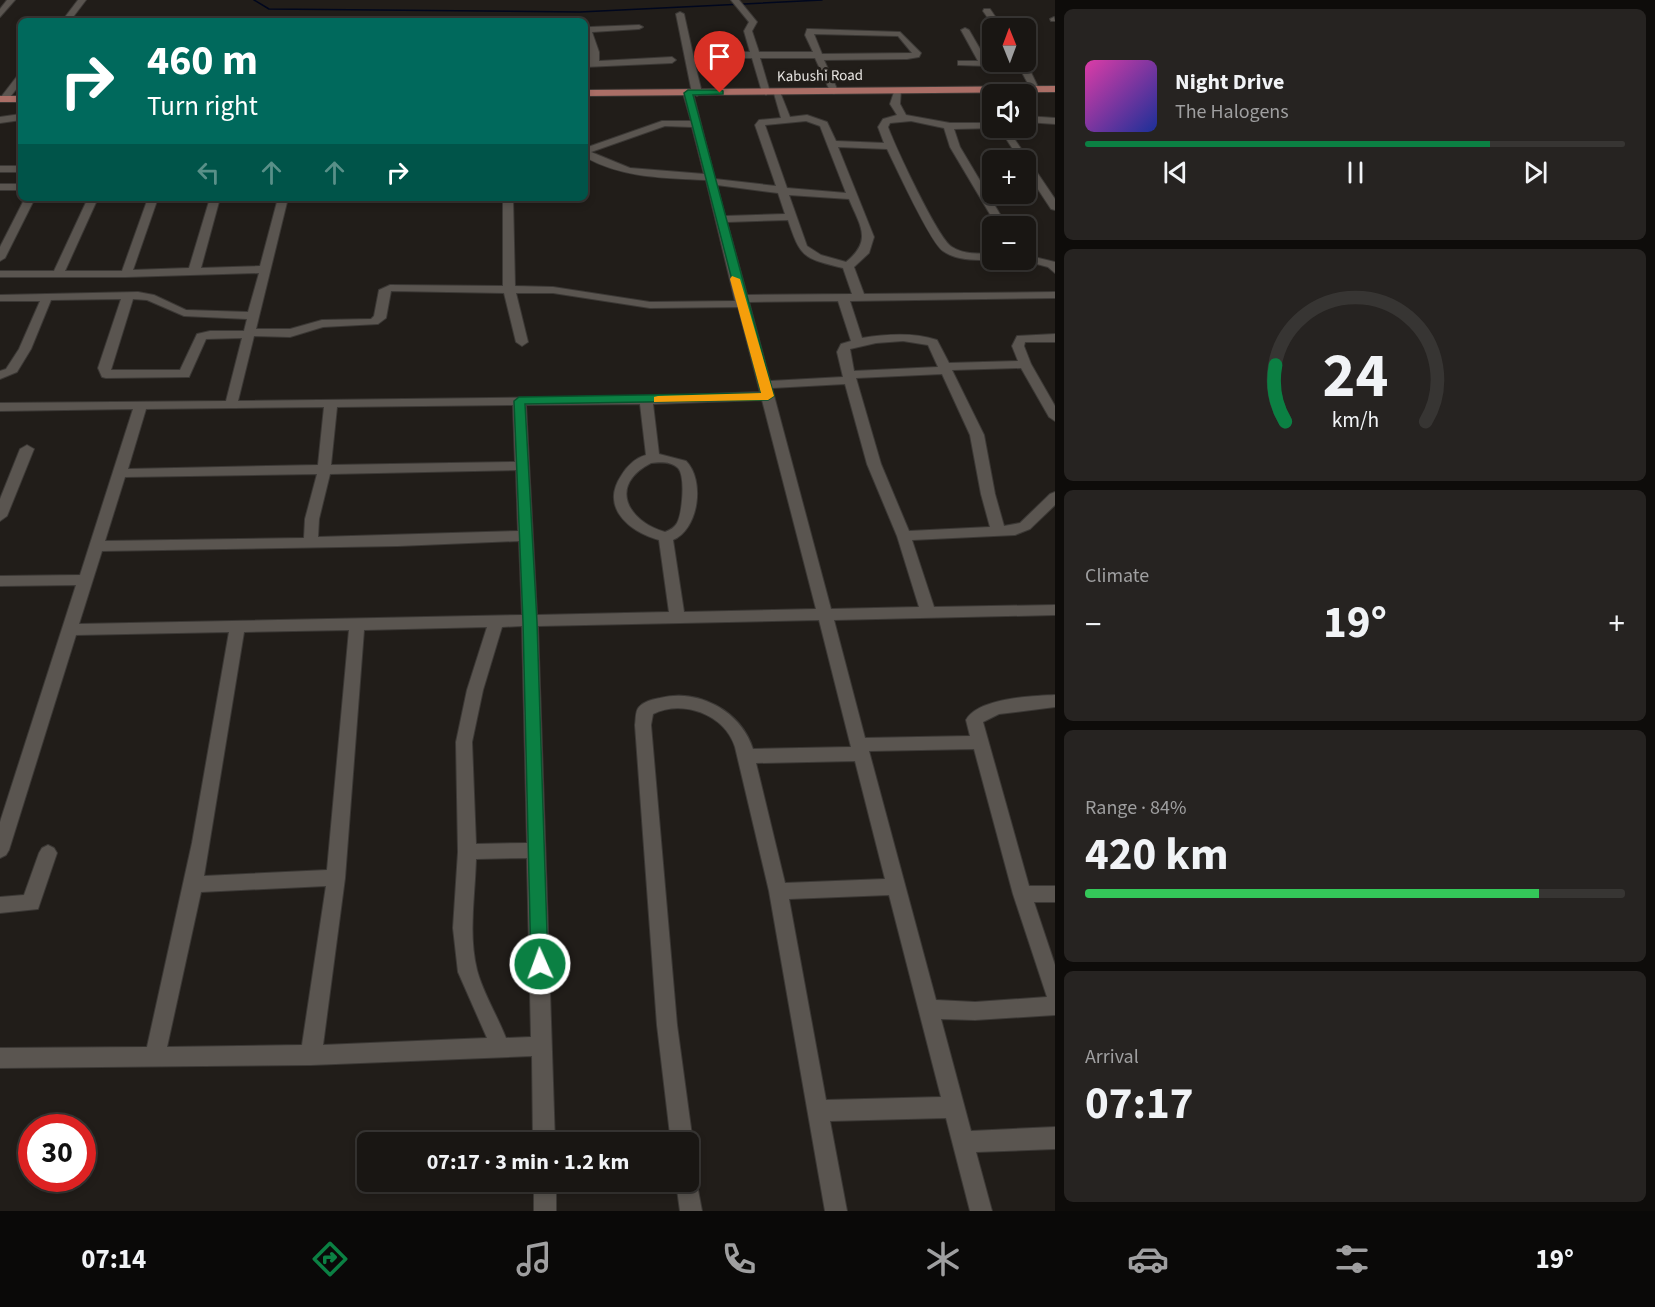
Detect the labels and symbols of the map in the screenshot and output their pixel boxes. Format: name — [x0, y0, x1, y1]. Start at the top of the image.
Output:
north arrow — [982, 18, 1036, 72]
pin — [694, 31, 745, 93]
street label: Kabushi Road — [777, 65, 863, 87]
position arrow — [508, 932, 572, 996]
speed limit sign: 30 — [18, 1114, 96, 1192]

